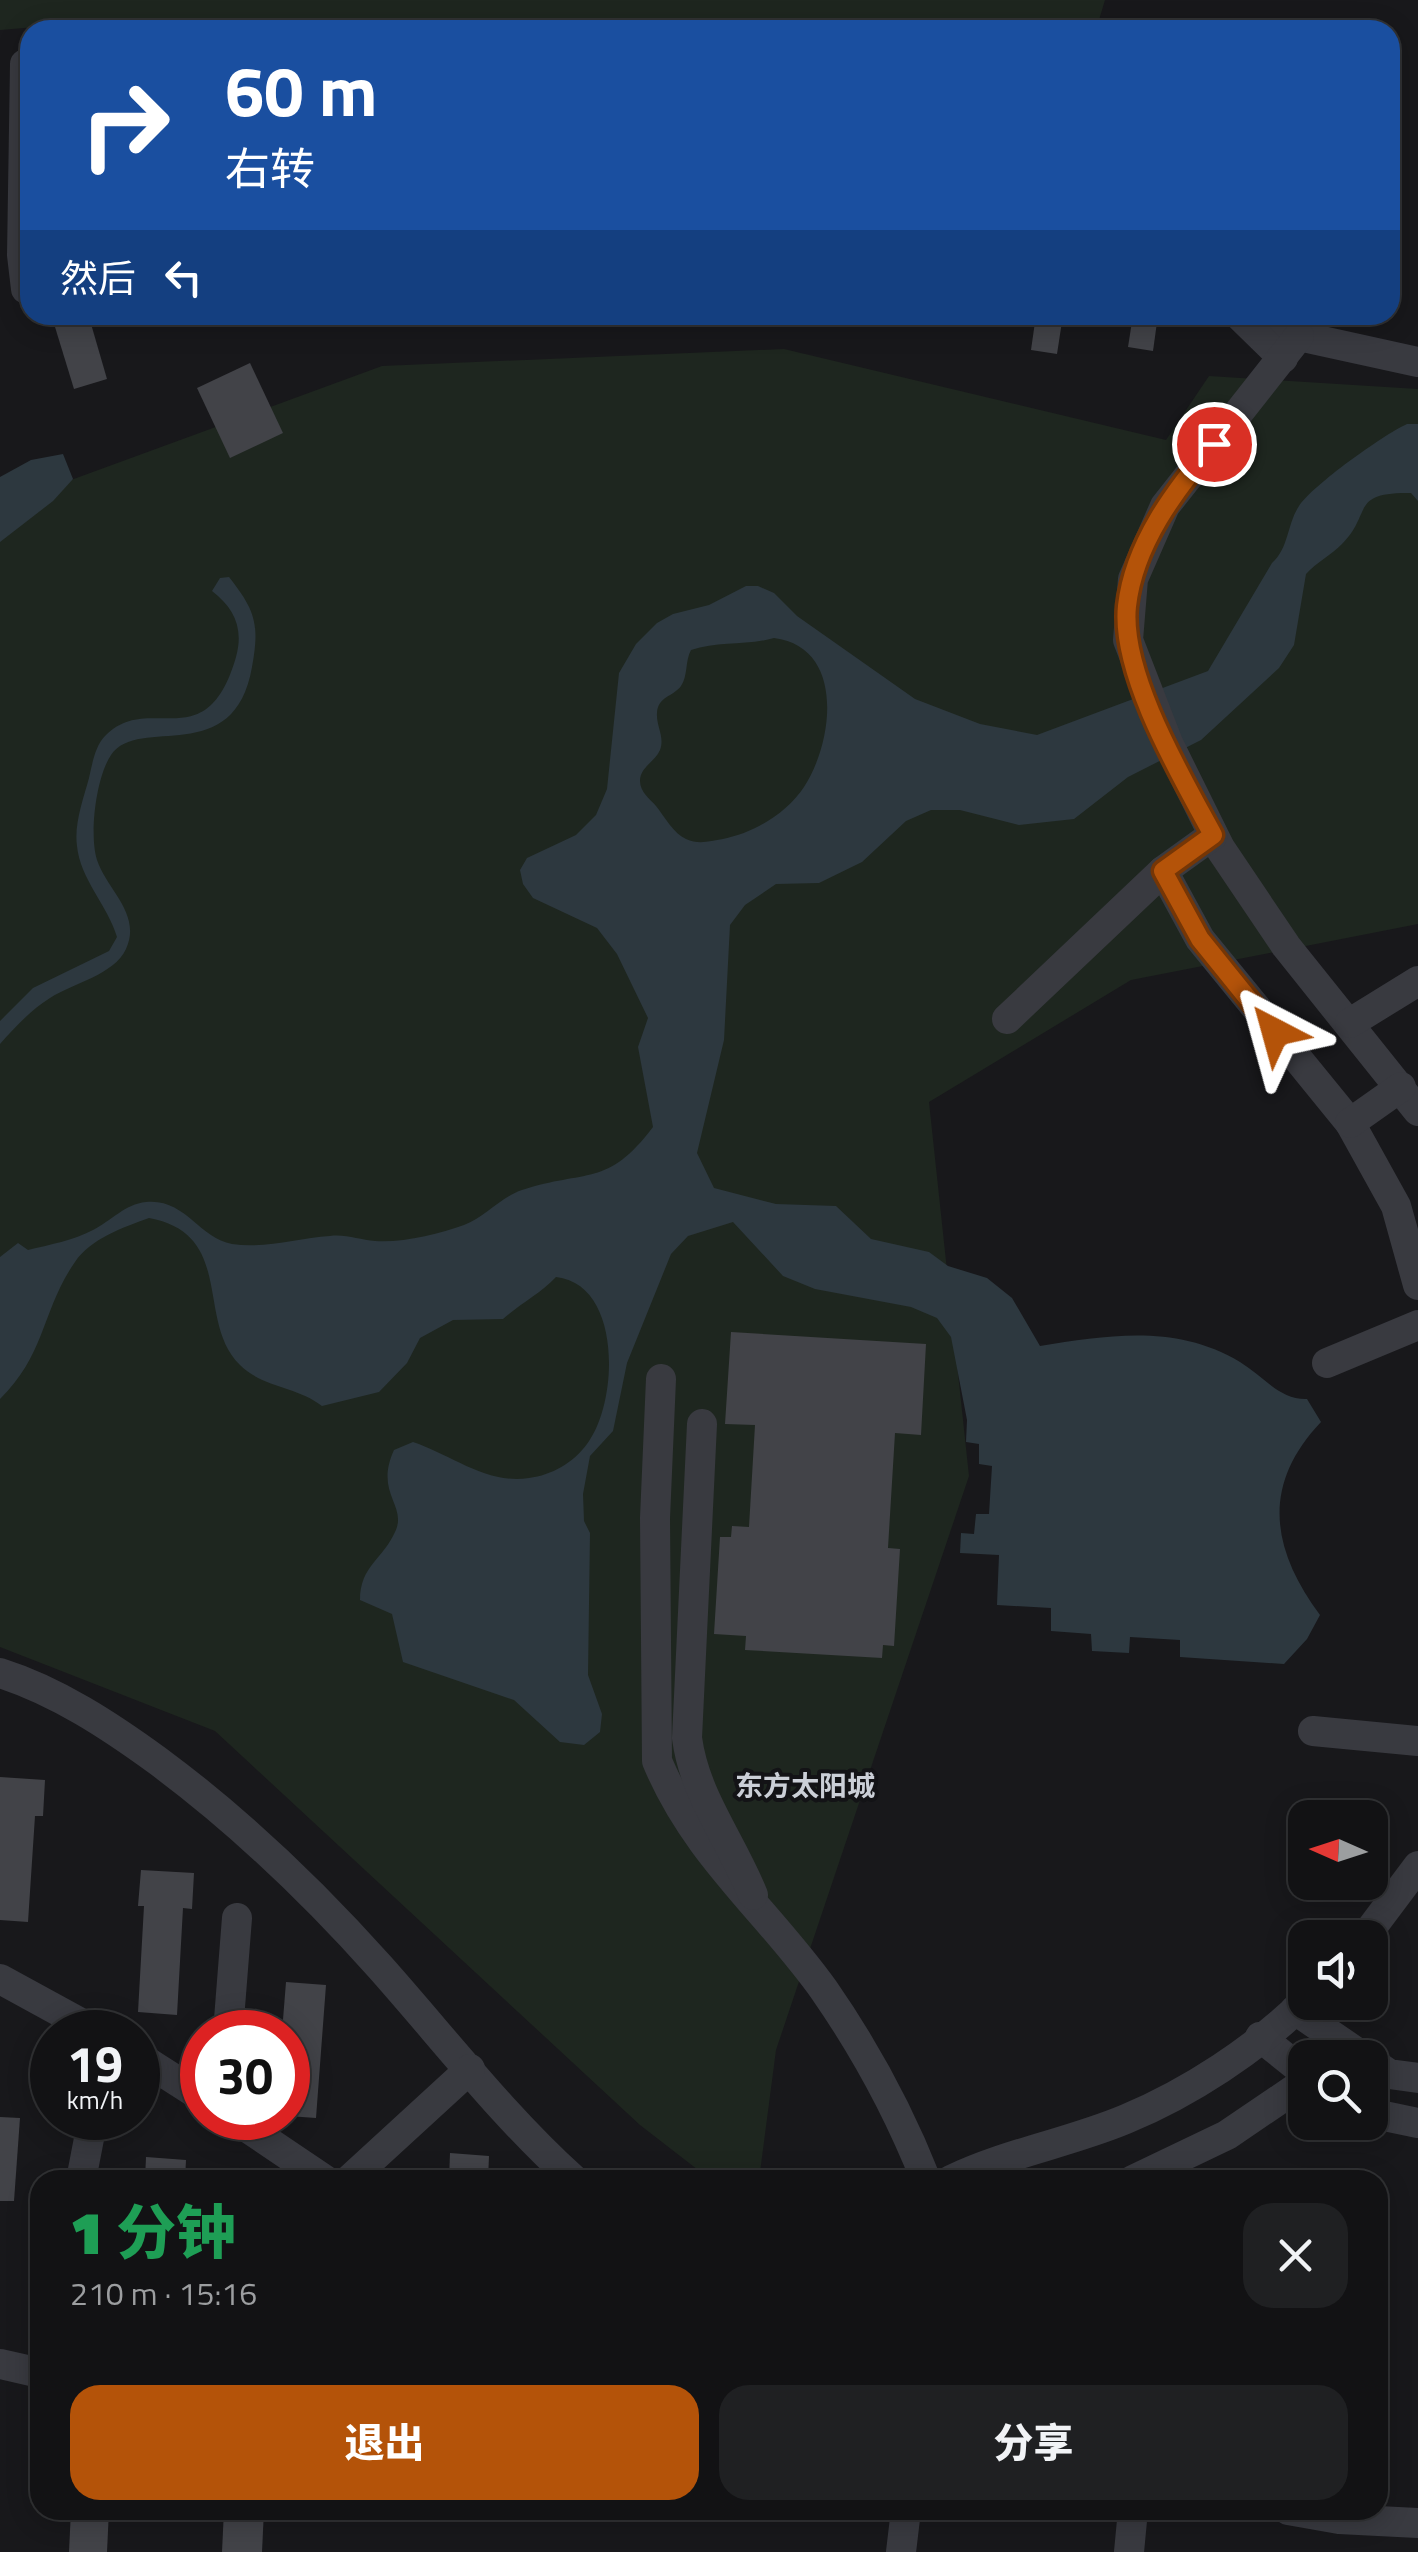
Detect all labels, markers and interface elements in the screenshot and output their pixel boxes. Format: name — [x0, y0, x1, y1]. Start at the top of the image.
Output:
text: 60 m — [225, 37, 378, 143]
icon: right — [60, 60, 190, 190]
text: 右转 — [225, 134, 315, 202]
text: 然后 — [60, 249, 136, 307]
icon: left — [156, 250, 211, 305]
pin — [1172, 402, 1257, 487]
icon: arrive — [1187, 417, 1242, 472]
position arrow — [1223, 980, 1327, 1084]
district label: 东方太阳城 — [735, 1764, 875, 1807]
north arrow — [1288, 1800, 1388, 1900]
map controls — [1288, 1800, 1388, 2140]
button: sound — [1288, 1920, 1388, 2020]
speed limit sign: 30 — [180, 2010, 310, 2140]
text: 19 — [67, 2025, 123, 2101]
button: search — [1288, 2040, 1388, 2140]
text: km/h — [67, 2081, 123, 2119]
text: 1 分钟 — [70, 2186, 236, 2277]
button: close — [1243, 2203, 1348, 2308]
text: 210 m · 15:16 — [70, 2269, 257, 2317]
button: 退出 — [70, 2385, 699, 2500]
button: 分享 — [719, 2385, 1348, 2500]

